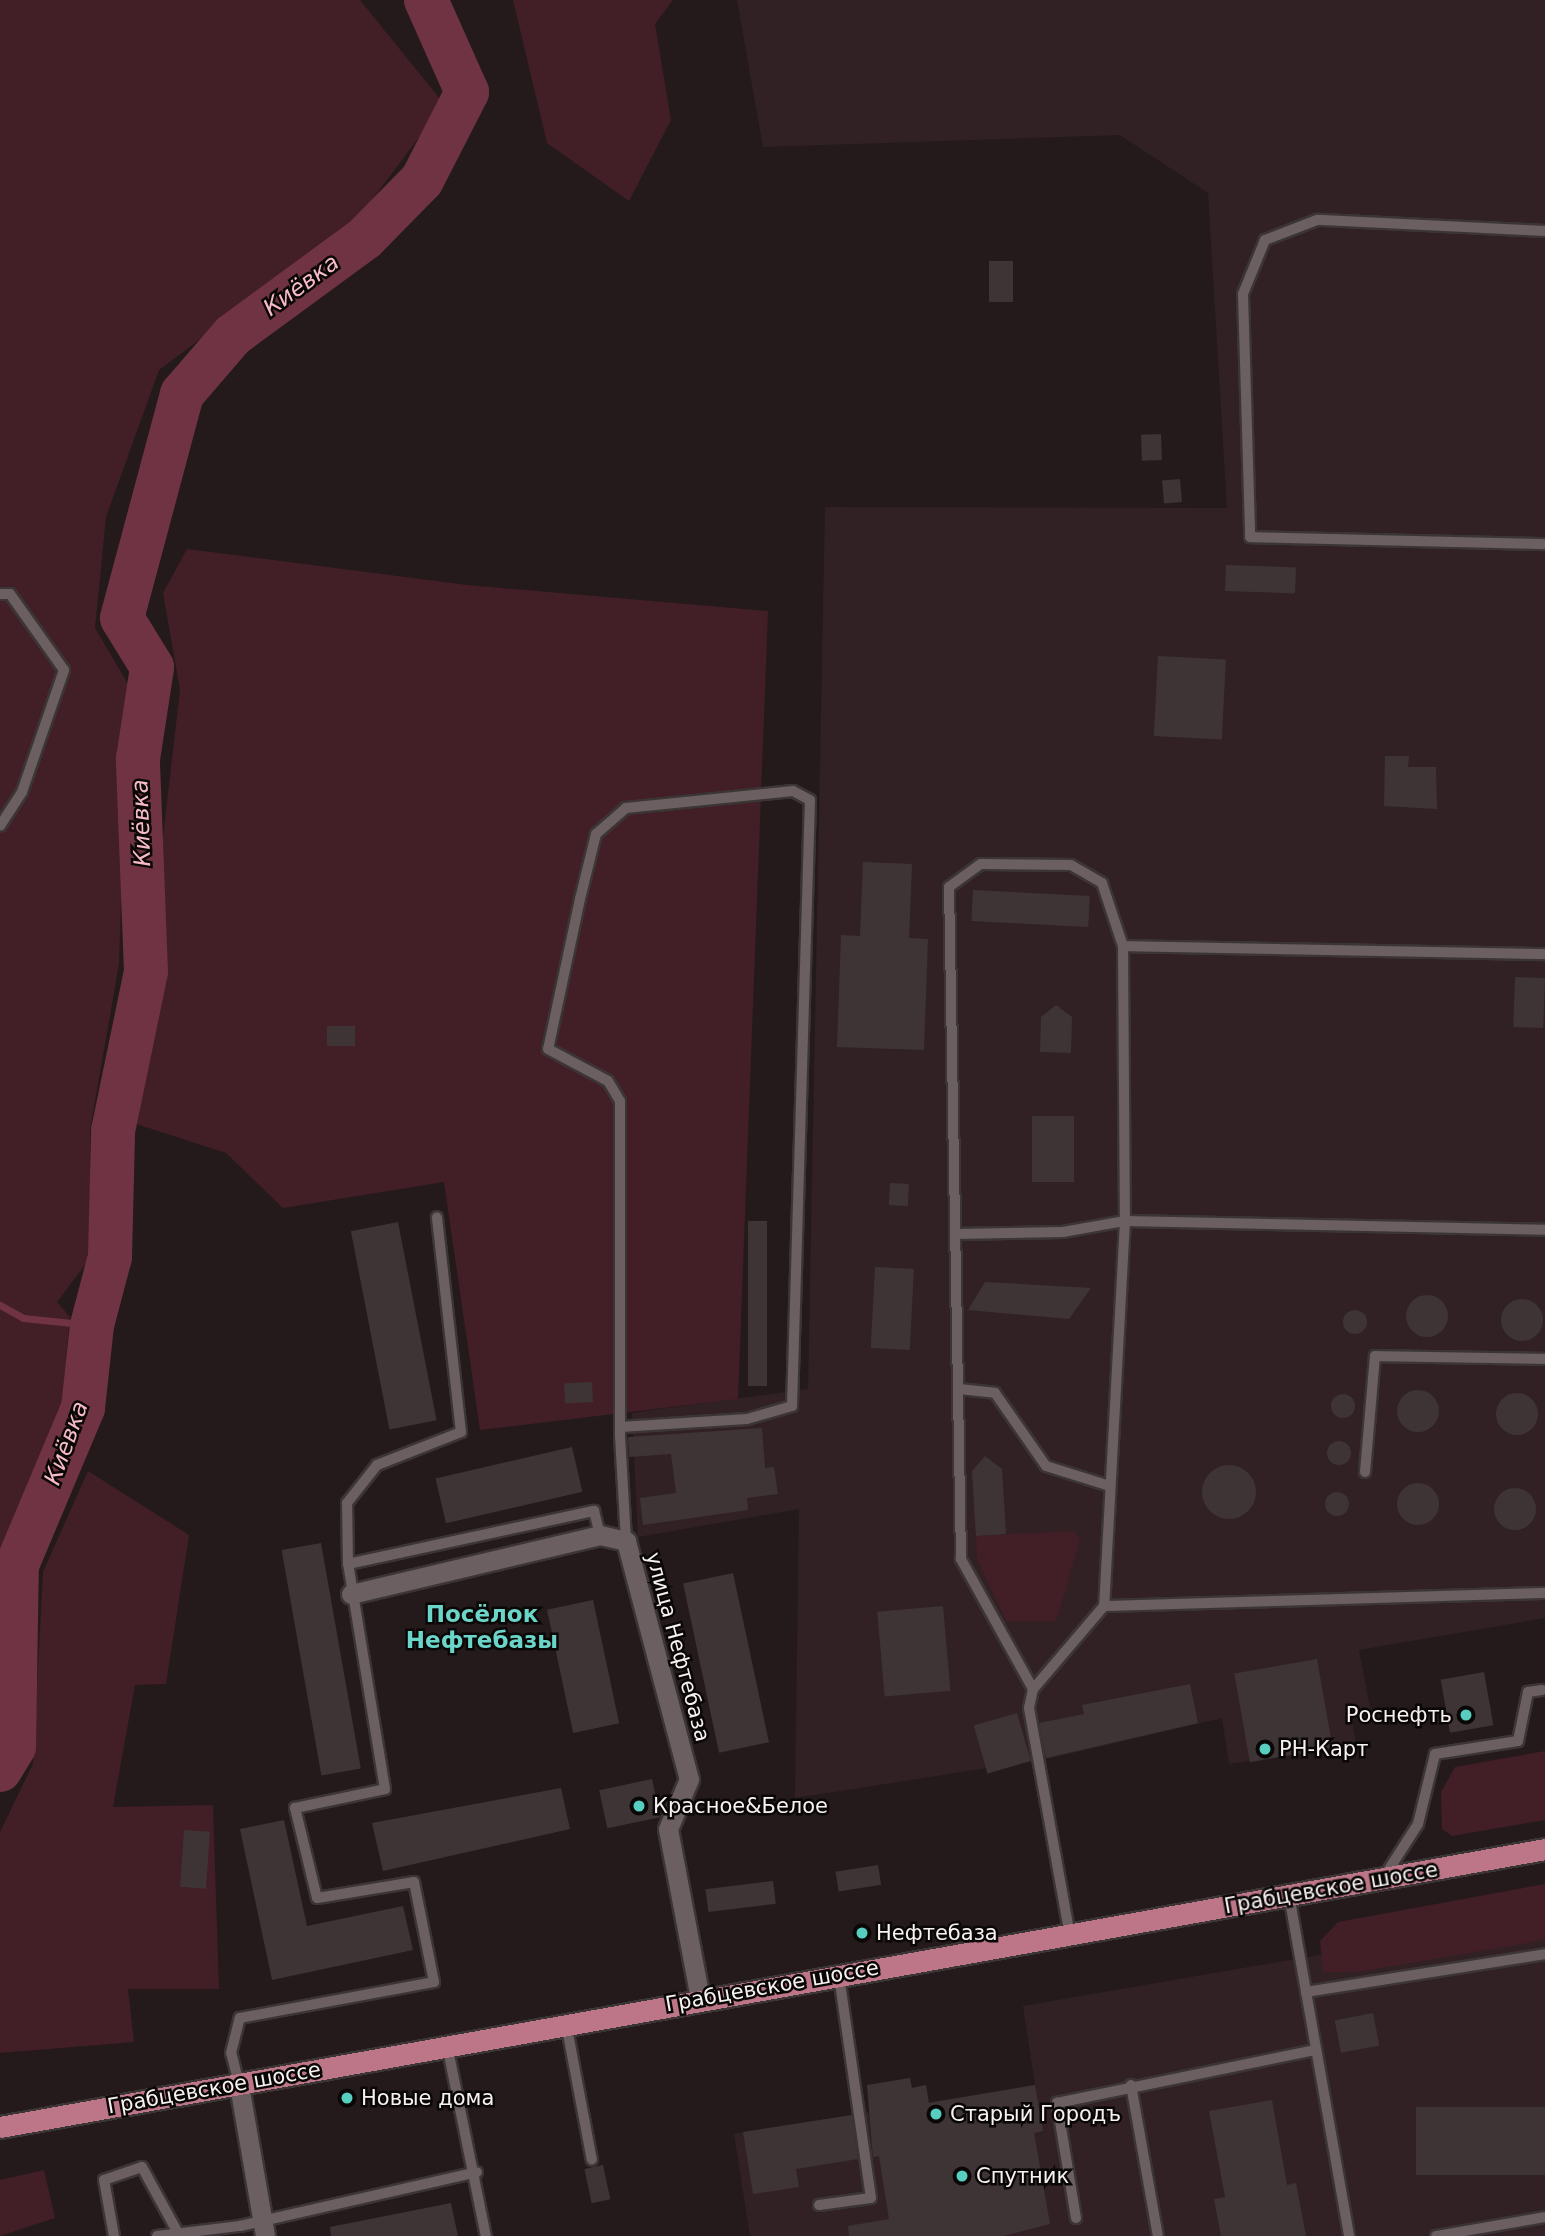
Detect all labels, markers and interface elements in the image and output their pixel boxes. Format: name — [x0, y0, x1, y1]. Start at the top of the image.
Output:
water label: Киёвка — [258, 248, 344, 322]
water label: Киёвка — [126, 779, 156, 867]
water label: Киёвка — [38, 1397, 94, 1489]
street label: улица Нефтебаза — [641, 1550, 715, 1744]
district label: Посёлок Нефтебазы — [406, 1600, 558, 1654]
place label: Роснефть — [1346, 1702, 1452, 1728]
marker: Роснефть — [1458, 1707, 1474, 1723]
place label: РН-Карт — [1279, 1736, 1368, 1762]
marker: РН-Карт — [1257, 1741, 1273, 1757]
place label: Красное&Белое — [653, 1793, 828, 1819]
marker: Красное&Белое — [631, 1798, 647, 1814]
street label: Грабцевское шоссе — [1222, 1857, 1440, 1919]
place label: Нефтебаза — [876, 1920, 998, 1946]
marker: Нефтебаза — [854, 1925, 870, 1941]
street label: Грабцевское шоссе — [663, 1955, 881, 2017]
street label: Грабцевское шоссе — [105, 2057, 323, 2119]
place label: Новые дома — [361, 2085, 494, 2111]
marker: Новые дома — [339, 2090, 355, 2106]
place label: Старый Городъ — [950, 2101, 1121, 2127]
marker: Старый Городъ — [928, 2106, 944, 2122]
place label: Спутник — [976, 2163, 1069, 2189]
marker: Спутник — [954, 2168, 970, 2184]

